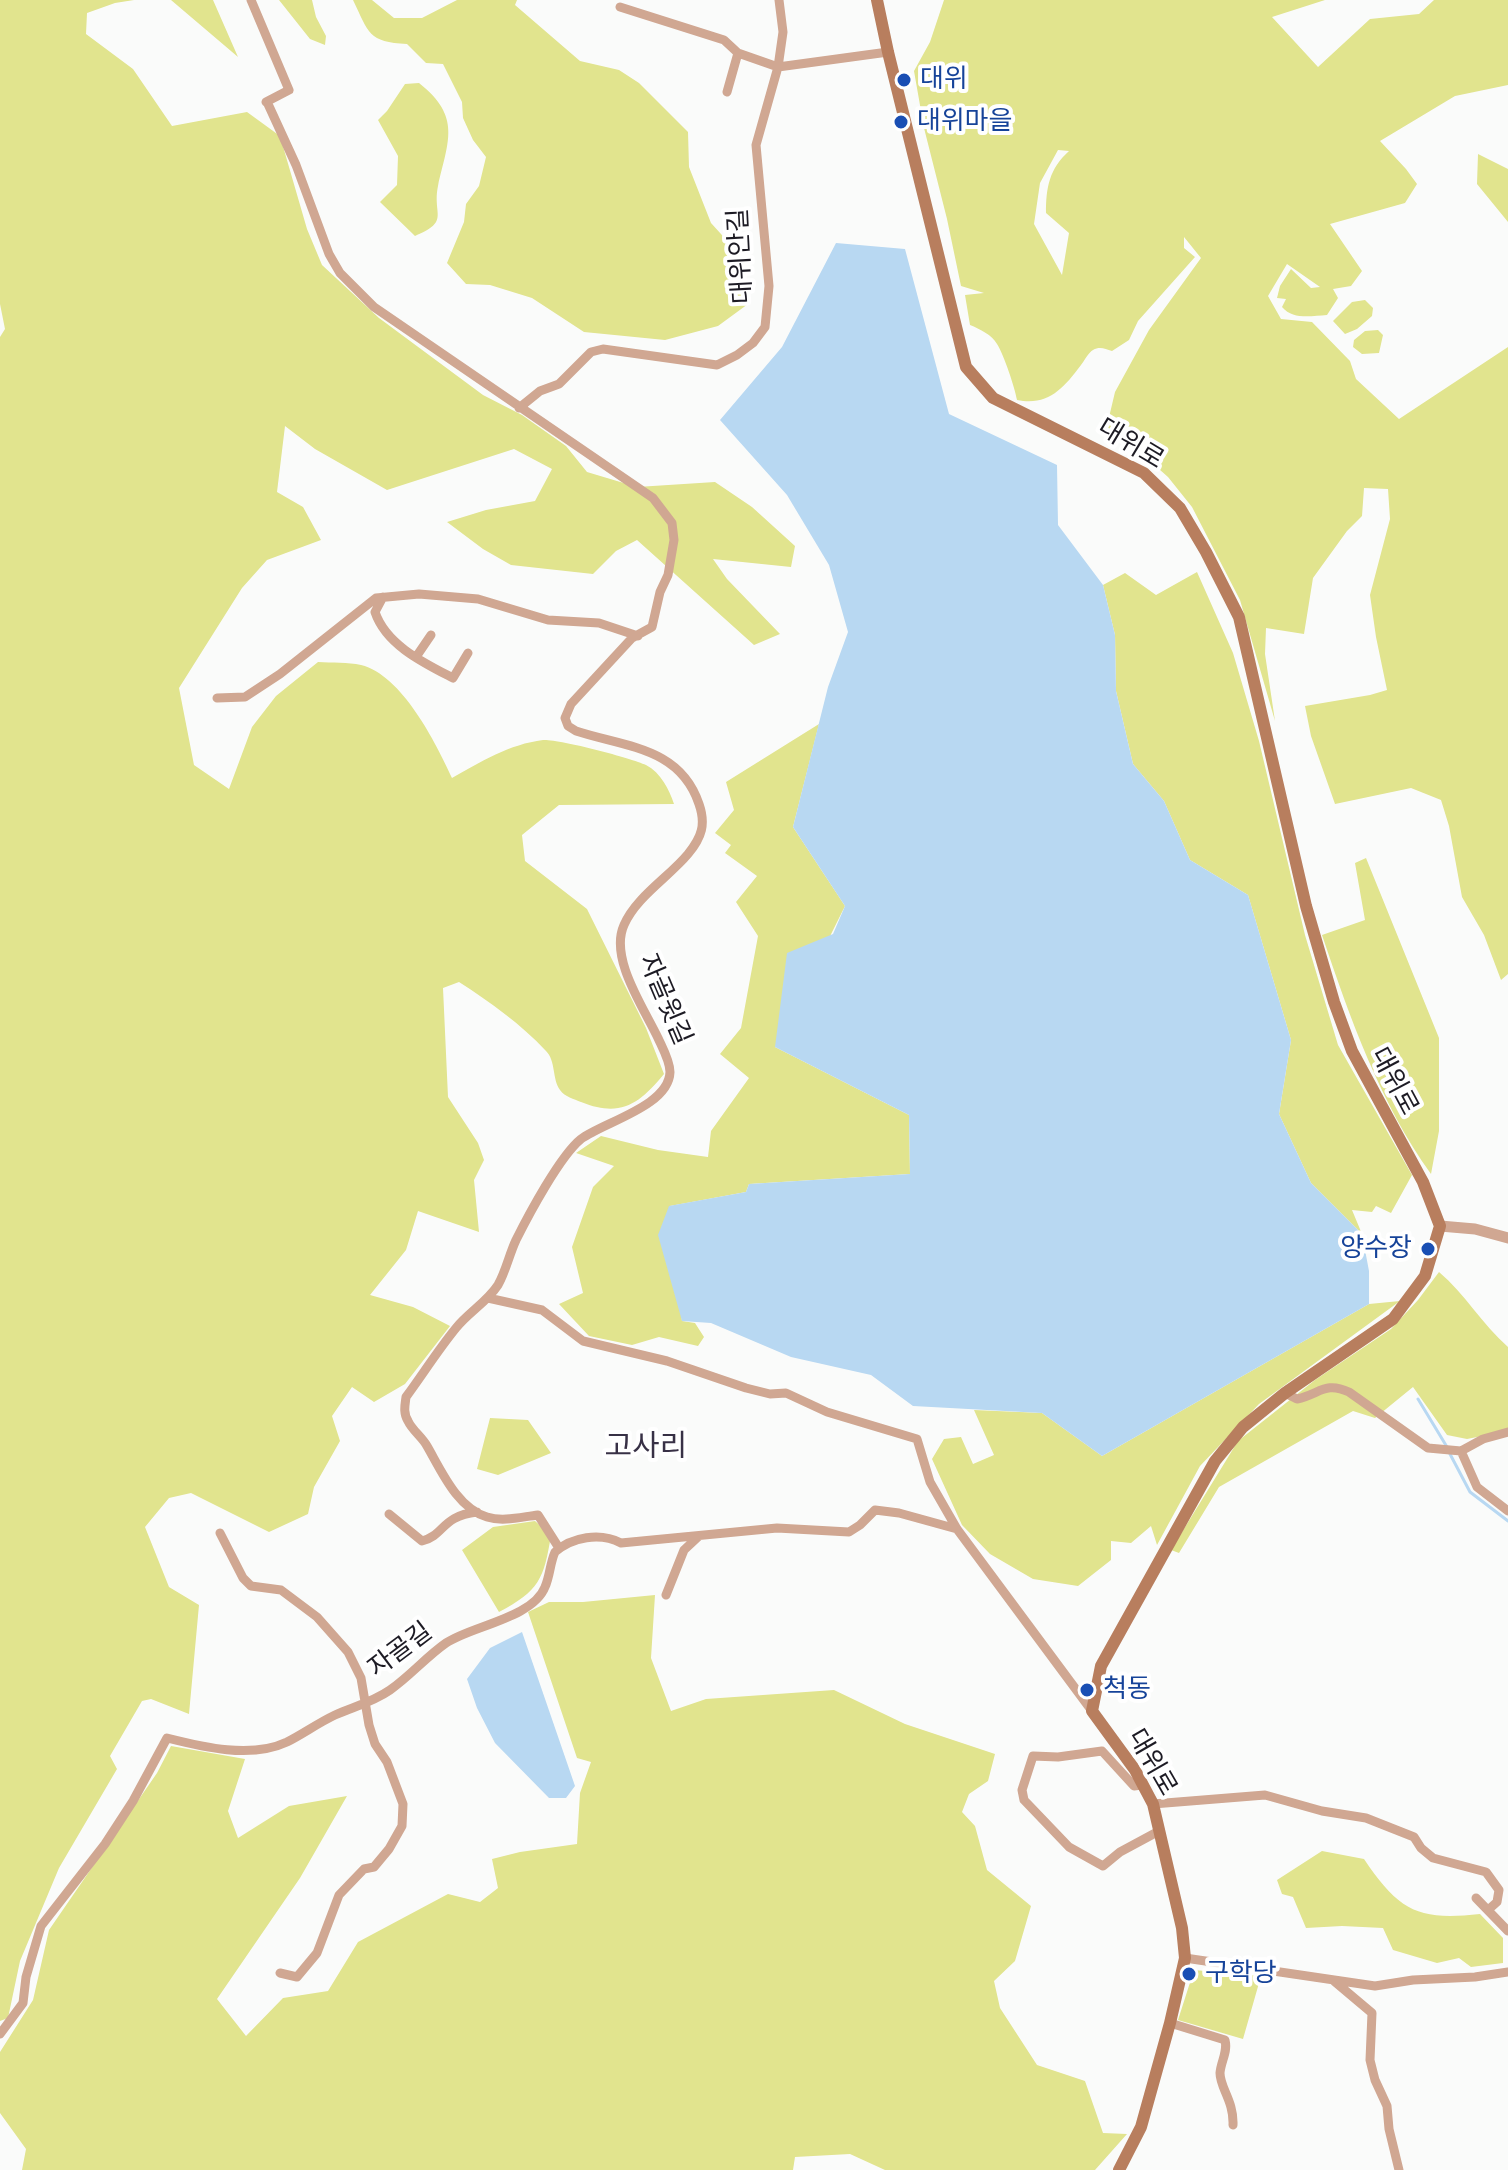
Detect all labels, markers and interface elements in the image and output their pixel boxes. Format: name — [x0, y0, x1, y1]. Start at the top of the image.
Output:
place label: 대위 — [920, 64, 968, 96]
marker: 대위 — [895, 71, 913, 89]
place label: 대위마을 — [917, 106, 1013, 138]
marker: 대위마을 — [892, 113, 910, 131]
street label: 대위안길 — [724, 207, 760, 305]
street label: 대위로 — [1091, 413, 1169, 477]
street label: 자골윗길 — [631, 950, 697, 1050]
street label: 대위로 — [1362, 1043, 1424, 1121]
place label: 양수장 — [1340, 1233, 1412, 1265]
marker: 양수장 — [1419, 1240, 1437, 1258]
district label: 고사리 — [605, 1430, 687, 1466]
street label: 자골길 — [363, 1617, 439, 1685]
place label: 척동 — [1103, 1674, 1151, 1706]
marker: 척동 — [1078, 1681, 1096, 1699]
street label: 대위로 — [1120, 1724, 1182, 1802]
place label: 구학당 — [1205, 1958, 1277, 1990]
marker: 구학당 — [1180, 1965, 1198, 1983]

